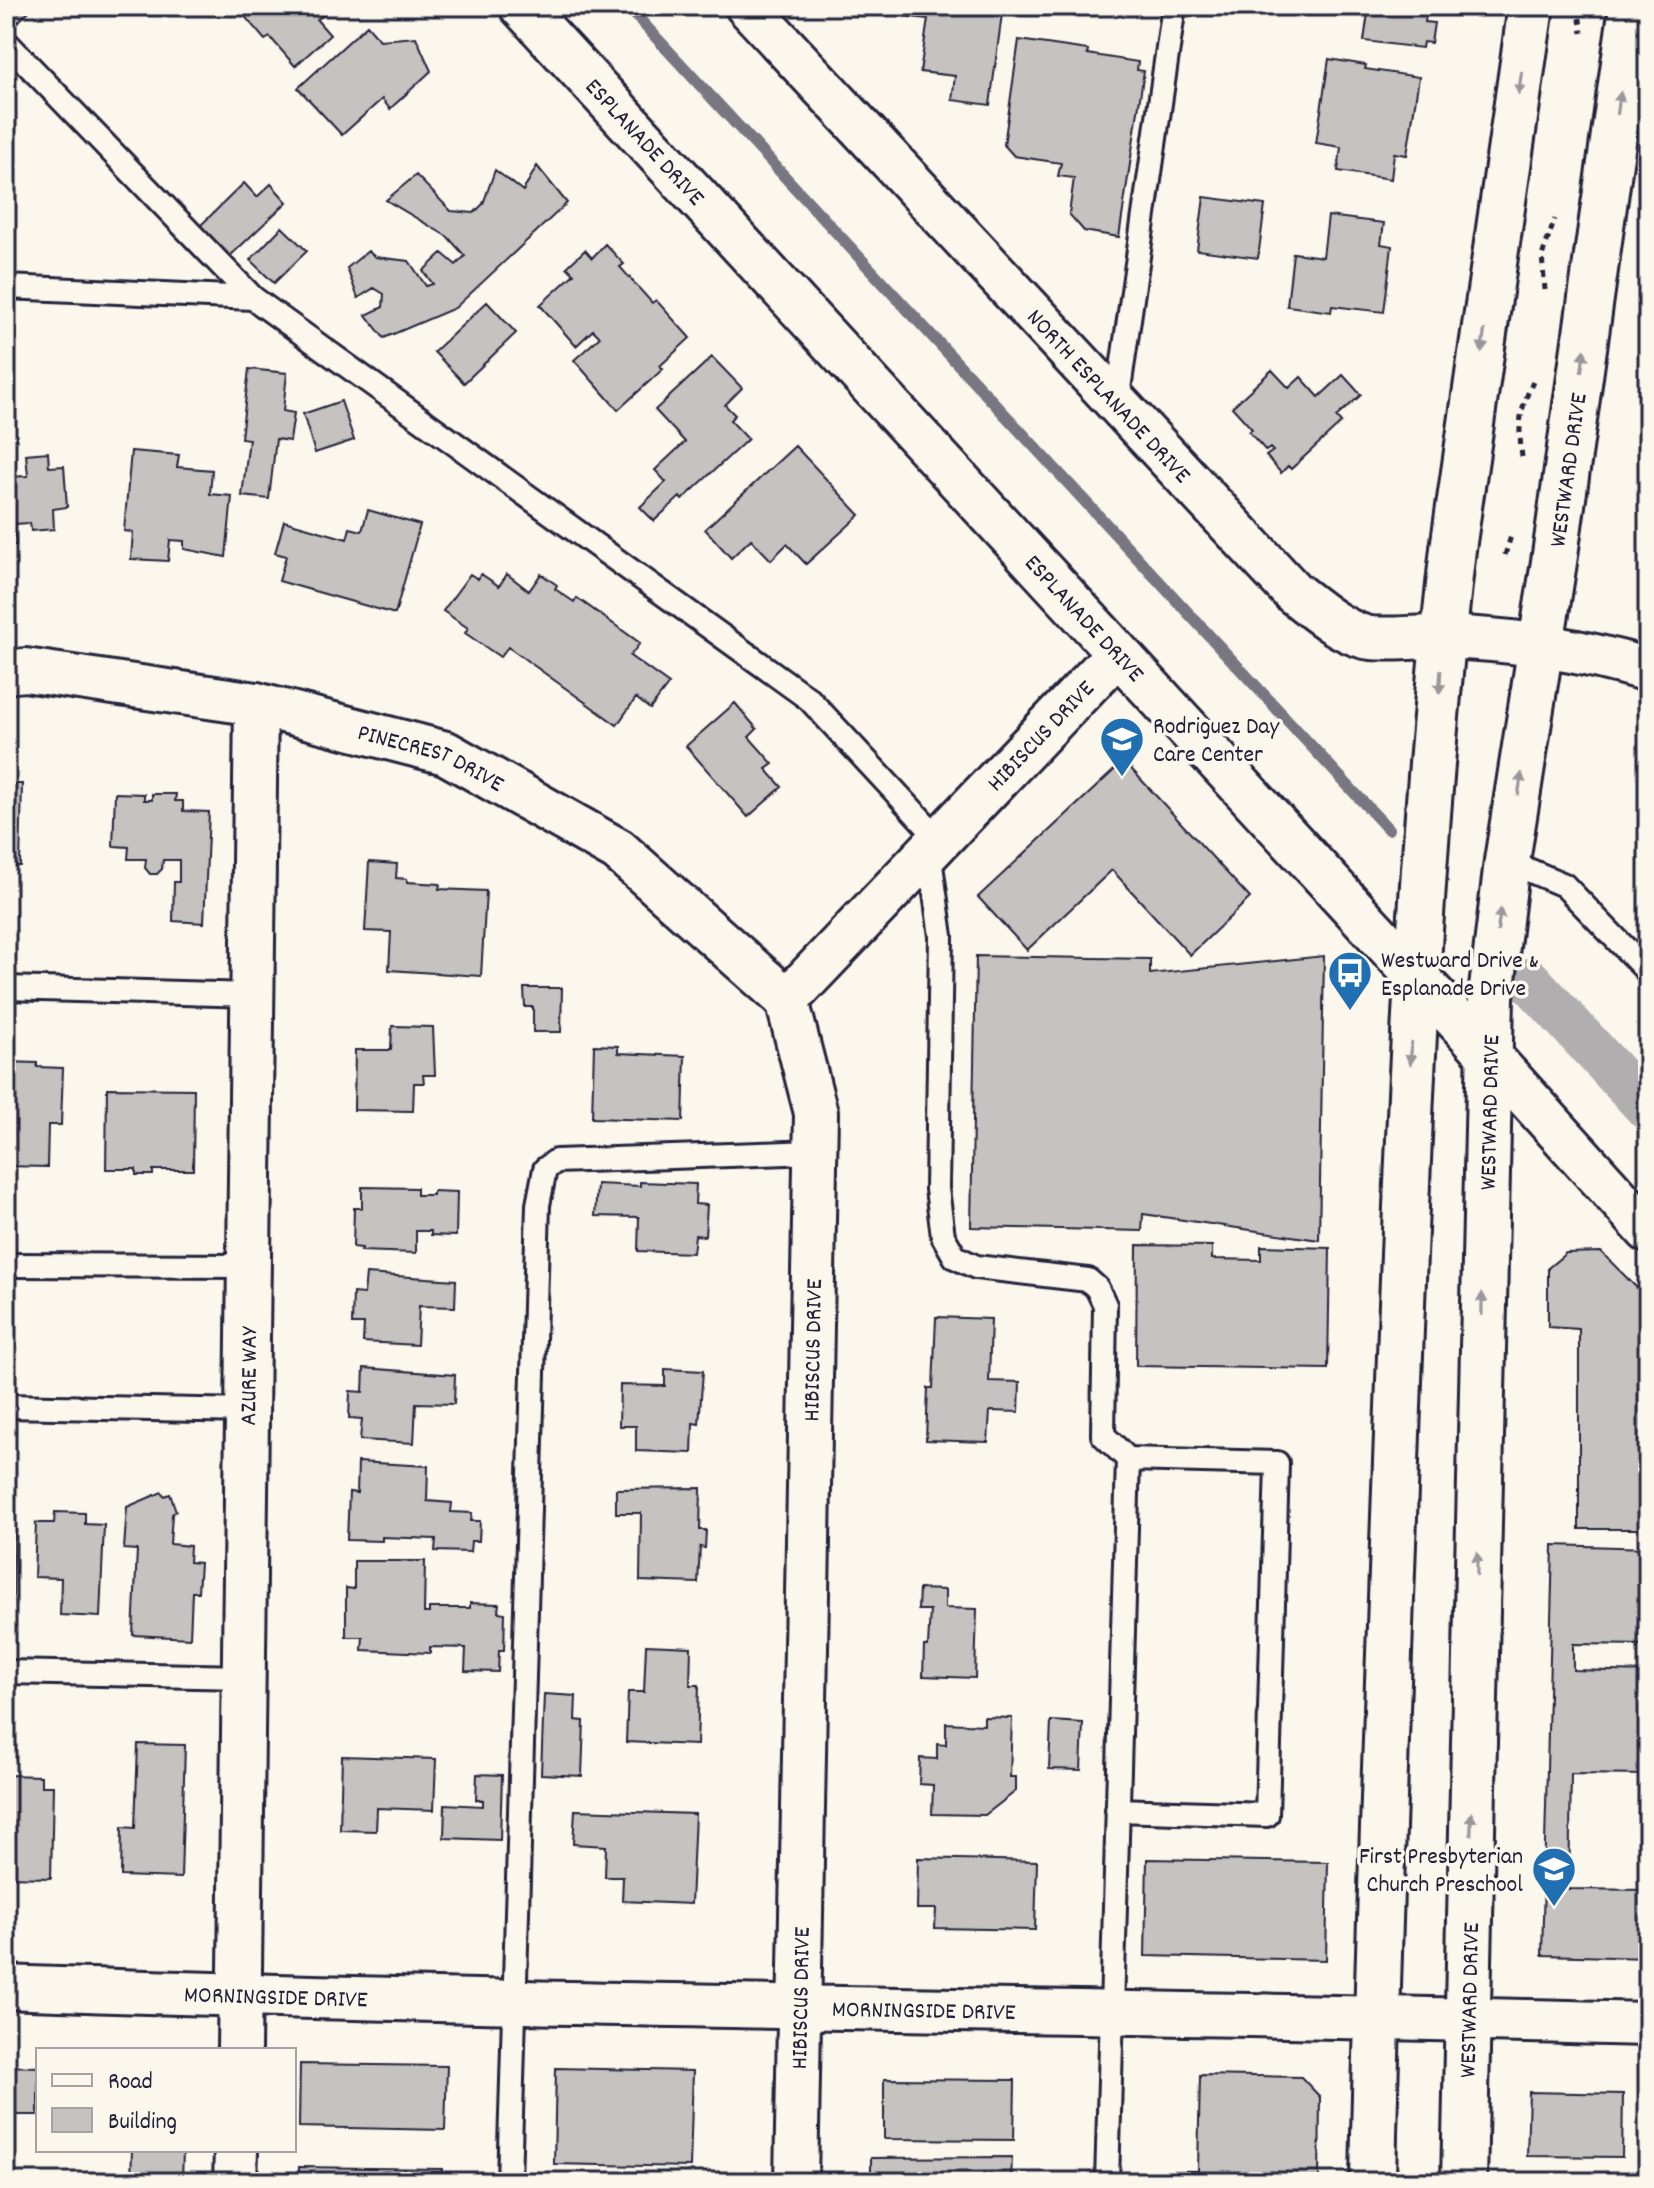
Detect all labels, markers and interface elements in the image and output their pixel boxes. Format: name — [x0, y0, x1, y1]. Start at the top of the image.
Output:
one-way arrow — [1513, 71, 1526, 96]
street label: ESPLANADE DRIVE — [576, 72, 711, 215]
one-way arrow — [1613, 91, 1626, 116]
street label: NORTH ESPLANADE DRIVE — [1017, 302, 1198, 492]
one-way arrow — [1476, 328, 1489, 353]
one-way arrow — [1577, 348, 1590, 373]
street label: WESTWARD DRIVE — [1542, 391, 1598, 550]
street label: ESPLANADE DRIVE — [1015, 548, 1151, 691]
one-way arrow — [1433, 670, 1446, 695]
street label: HIBISCUS DRIVE — [980, 674, 1103, 800]
place label: Rodriguez Day Care Center — [1153, 711, 1281, 773]
school or university icon: Rodriguez Day Care Center — [1098, 715, 1146, 778]
street label: PINECREST DRIVE — [353, 717, 509, 802]
one-way arrow — [1514, 771, 1526, 796]
one-way arrow — [1493, 907, 1506, 932]
place label: Westward Drive & Esplanade Drive — [1381, 945, 1539, 1007]
bus stop icon: Westward Drive & Esplanade Drive — [1326, 949, 1374, 1012]
street label: WESTWARD DRIVE — [1473, 1034, 1510, 1190]
one-way arrow — [1404, 1041, 1417, 1066]
street label: HIBISCUS DRIVE — [796, 1278, 833, 1422]
one-way arrow — [1476, 1291, 1489, 1316]
street label: AZURE WAY — [233, 1325, 268, 1426]
one-way arrow — [1471, 1551, 1483, 1576]
one-way arrow — [1465, 1811, 1478, 1836]
place label: First Presbyterian Church Preschool — [1359, 1841, 1523, 1903]
school or university icon: First Presbyterian Church Preschool — [1530, 1845, 1578, 1908]
street label: WESTWARD DRIVE — [1452, 1922, 1490, 2078]
street label: HIBISCUS DRIVE — [784, 1926, 821, 2070]
street label: MORNINGSIDE DRIVE — [183, 1979, 368, 2018]
street label: MORNINGSIDE DRIVE — [832, 1994, 1016, 2031]
legend — [36, 2048, 296, 2152]
text: Road — [108, 2066, 153, 2100]
text: Building — [108, 2106, 177, 2140]

